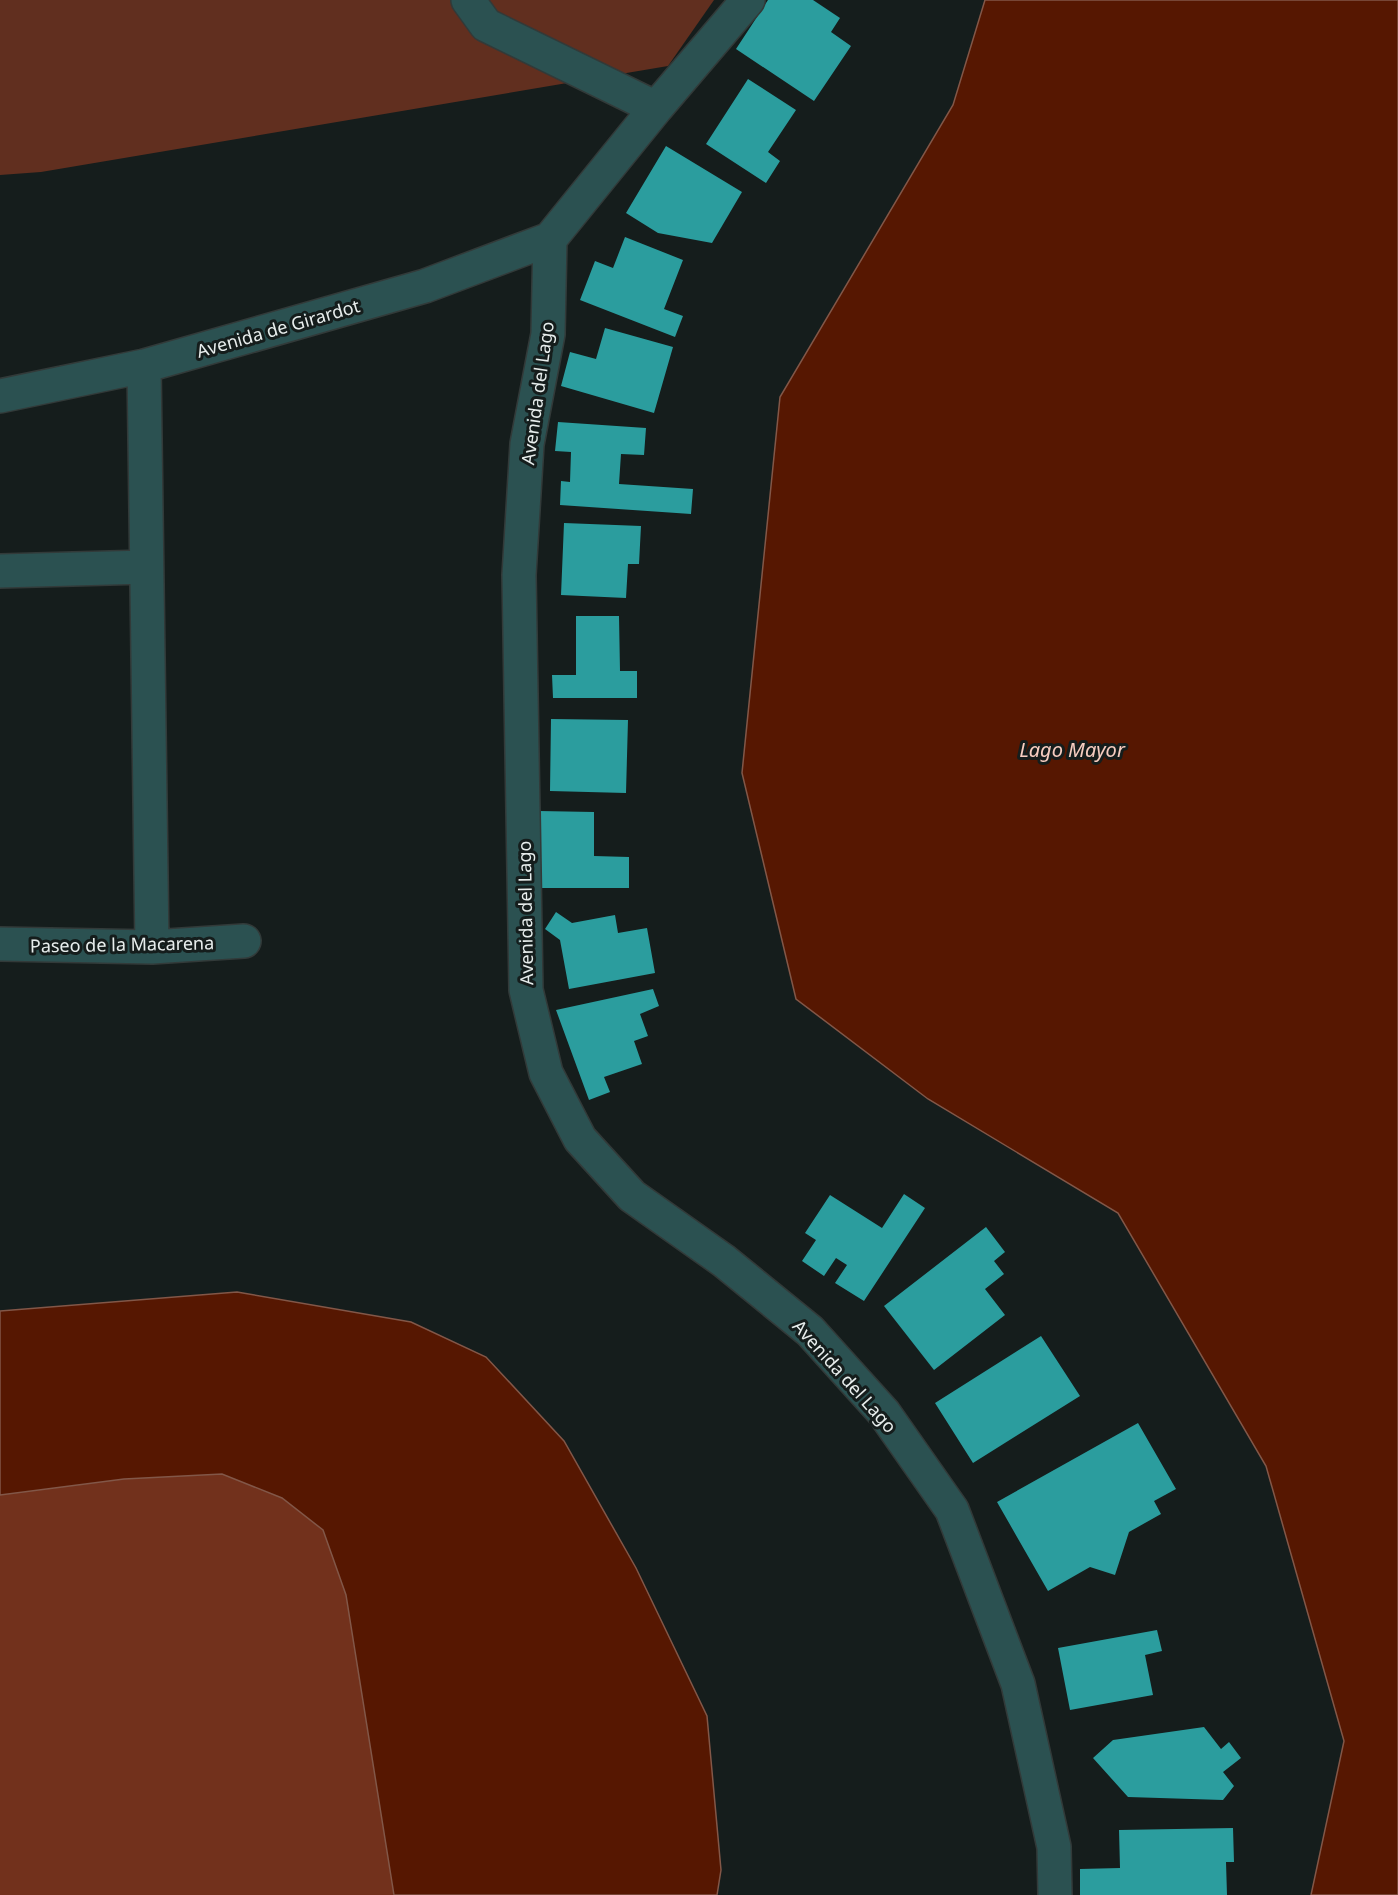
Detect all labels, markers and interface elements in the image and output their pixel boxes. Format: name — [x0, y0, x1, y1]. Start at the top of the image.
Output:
street label: Avenida de Girardot — [194, 293, 363, 363]
street label: Avenida del Lago — [515, 320, 559, 466]
water label: Lago Mayor — [1019, 736, 1126, 763]
street label: Avenida del Lago — [512, 841, 538, 985]
street label: Paseo de la Macarena — [30, 930, 214, 958]
street label: Avenida del Lago — [788, 1314, 902, 1438]

